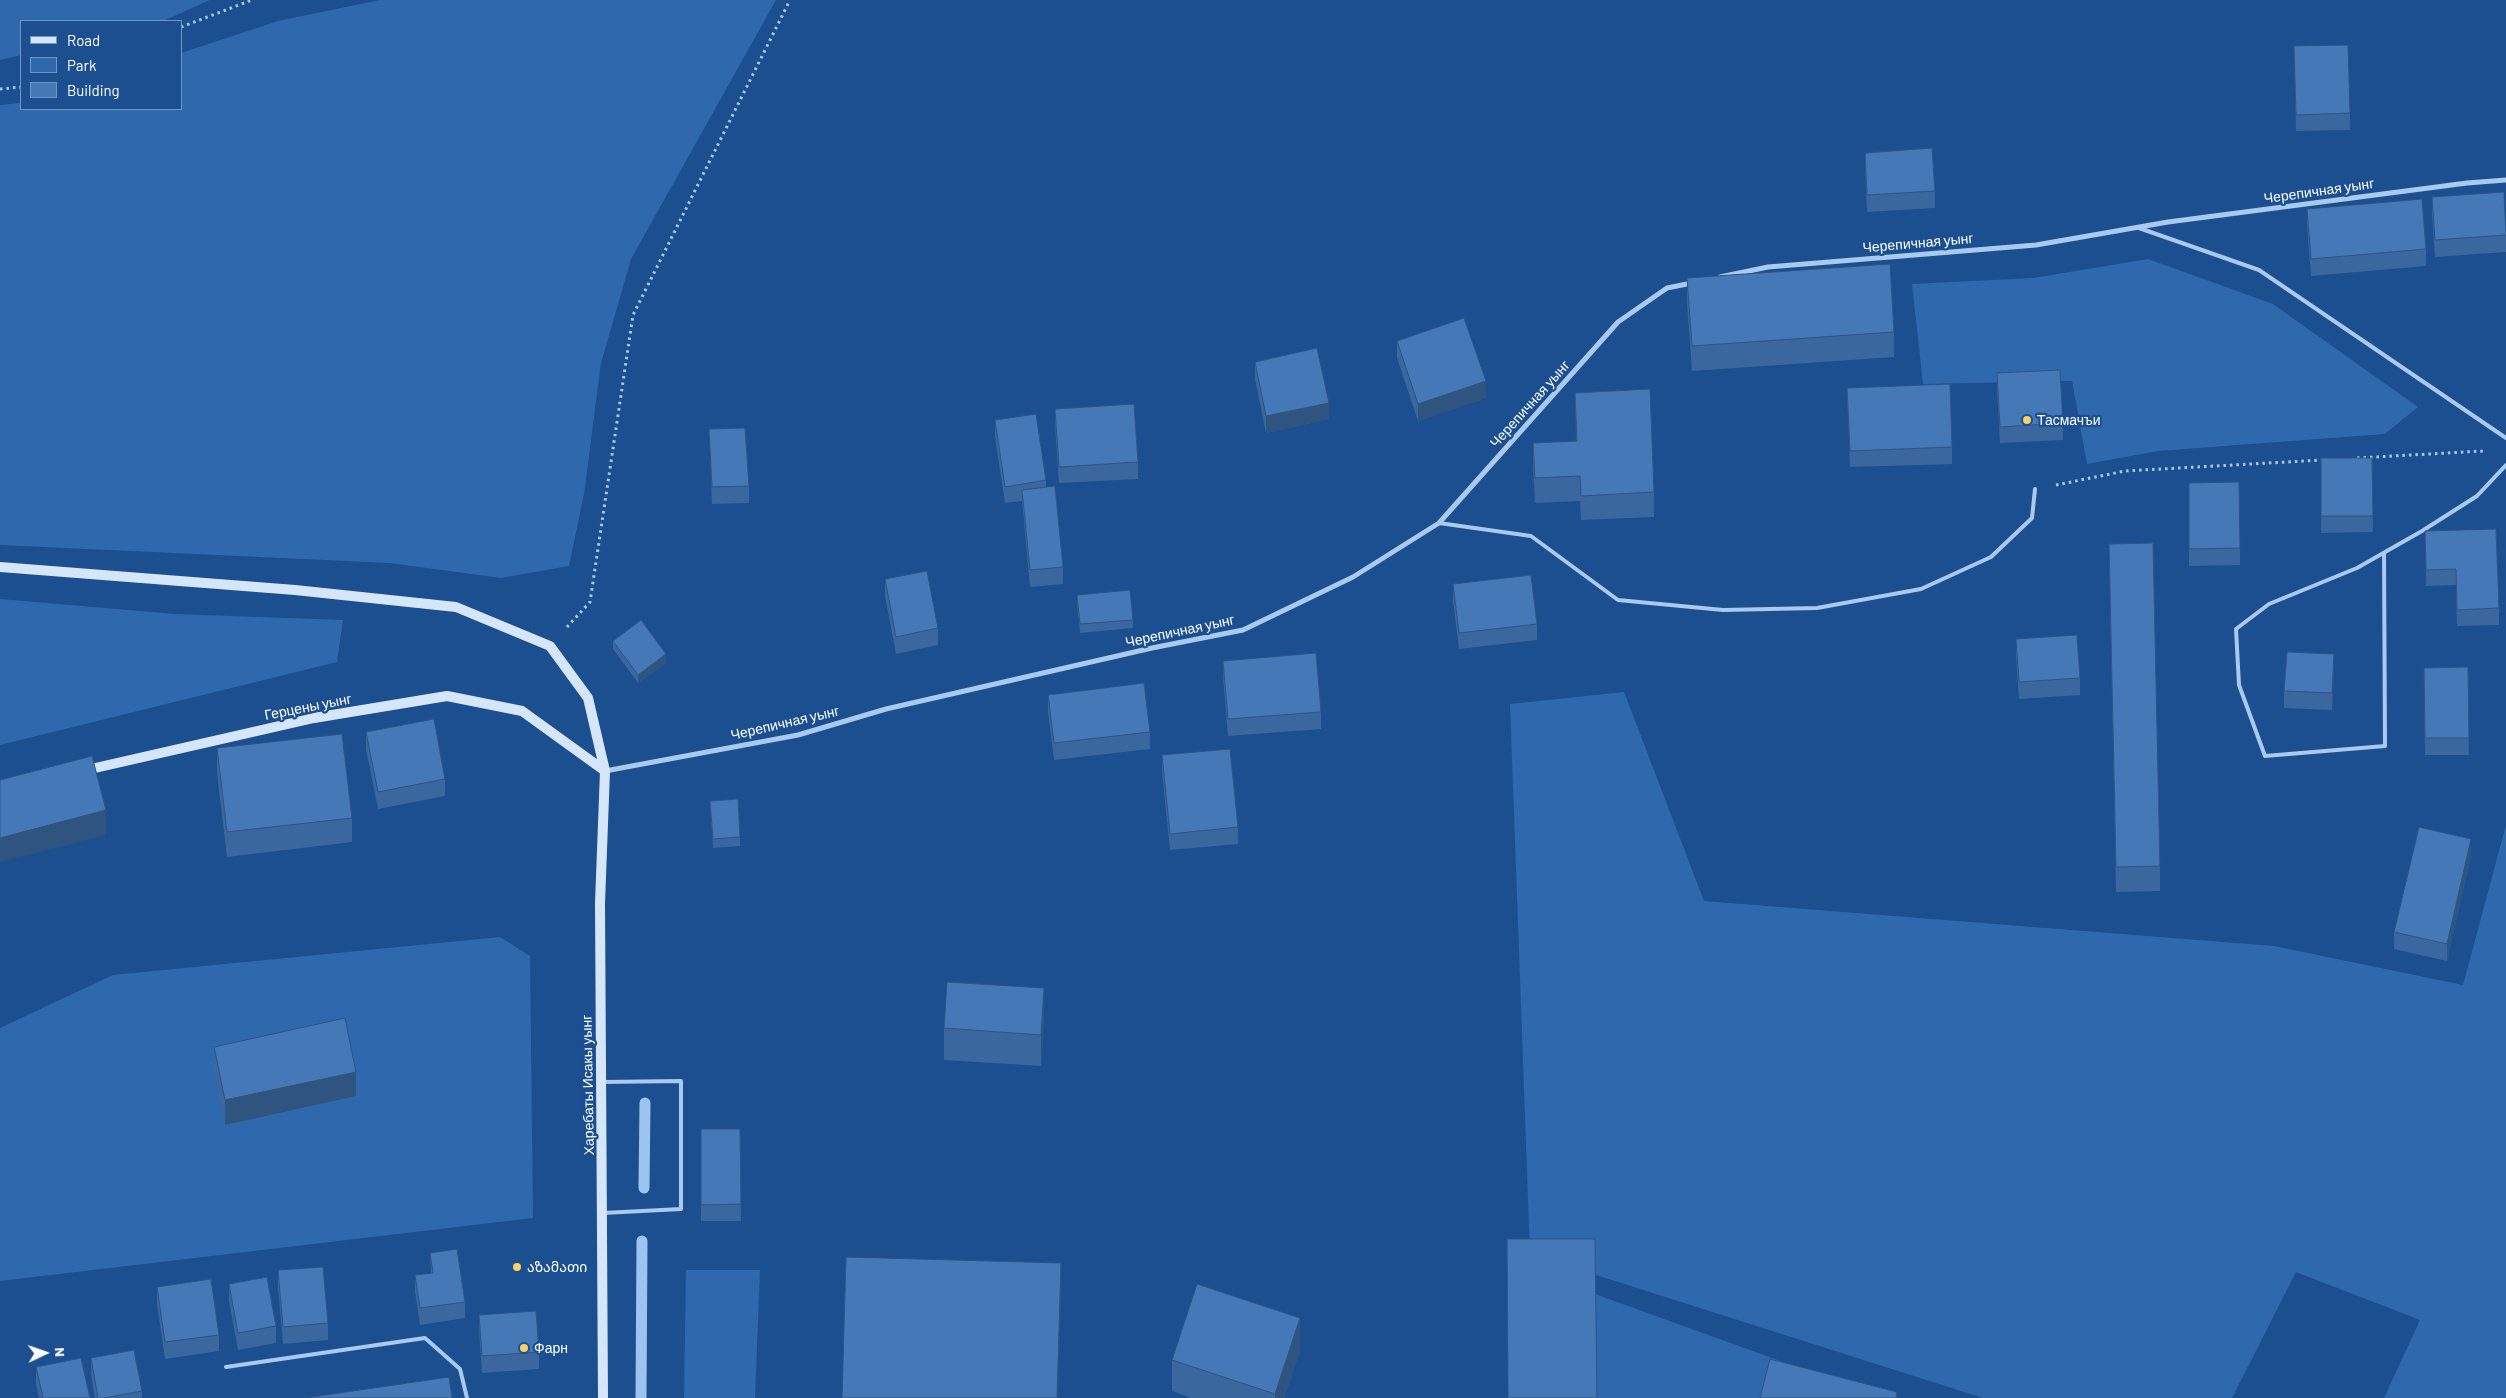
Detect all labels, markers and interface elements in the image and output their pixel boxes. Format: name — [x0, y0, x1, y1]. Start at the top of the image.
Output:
legend — [20, 20, 182, 110]
text: Road — [67, 31, 100, 49]
text: Park — [67, 56, 96, 74]
text: Building — [67, 81, 120, 99]
street label: Черепичная уынг — [2263, 175, 2375, 207]
street label: Черепичная уынг — [1862, 230, 1974, 256]
street label: Черепичная уынг — [1487, 357, 1573, 451]
place label: Тасмачъи — [2037, 412, 2101, 428]
marker: Тасмачъи — [2021, 414, 2033, 426]
street label: Черепичная уынг — [1124, 611, 1236, 651]
street label: Герцены уынг — [263, 690, 353, 724]
street label: Черепичная уынг — [729, 702, 841, 744]
street label: Харебаты Исакы уынг — [578, 1015, 598, 1155]
place label: აზამათი — [527, 1259, 587, 1275]
marker: აზამათი — [511, 1261, 523, 1273]
north arrow — [20, 1328, 70, 1378]
place label: Фарн — [534, 1340, 568, 1356]
marker: Фарн — [518, 1342, 530, 1354]
text: N — [52, 1347, 69, 1357]

